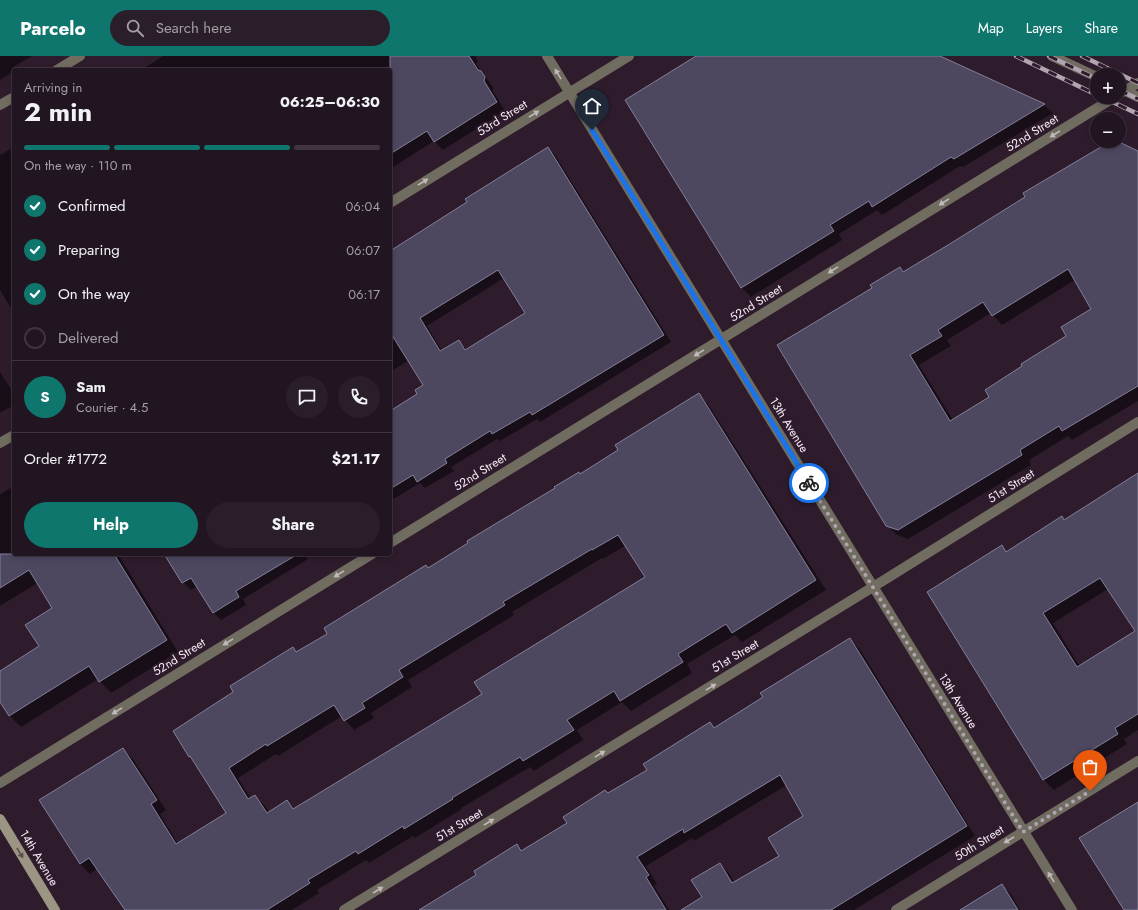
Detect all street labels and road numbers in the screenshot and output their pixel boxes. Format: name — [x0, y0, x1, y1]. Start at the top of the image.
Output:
street label: 53rd Street — [473, 95, 531, 141]
street label: 52nd Street — [1002, 110, 1062, 156]
street label: 52nd Street — [726, 280, 786, 326]
street label: 13th Avenue — [765, 394, 813, 456]
street label: 52nd Street — [450, 449, 510, 495]
street label: 51st Street — [984, 464, 1038, 507]
street label: 52nd Street — [149, 634, 209, 680]
street label: 51st Street — [708, 635, 762, 677]
street label: 13th Avenue — [934, 670, 982, 732]
street label: 51st Street — [432, 804, 486, 846]
street label: 50th Street — [951, 821, 1007, 865]
street label: 14th Avenue — [15, 827, 63, 889]

